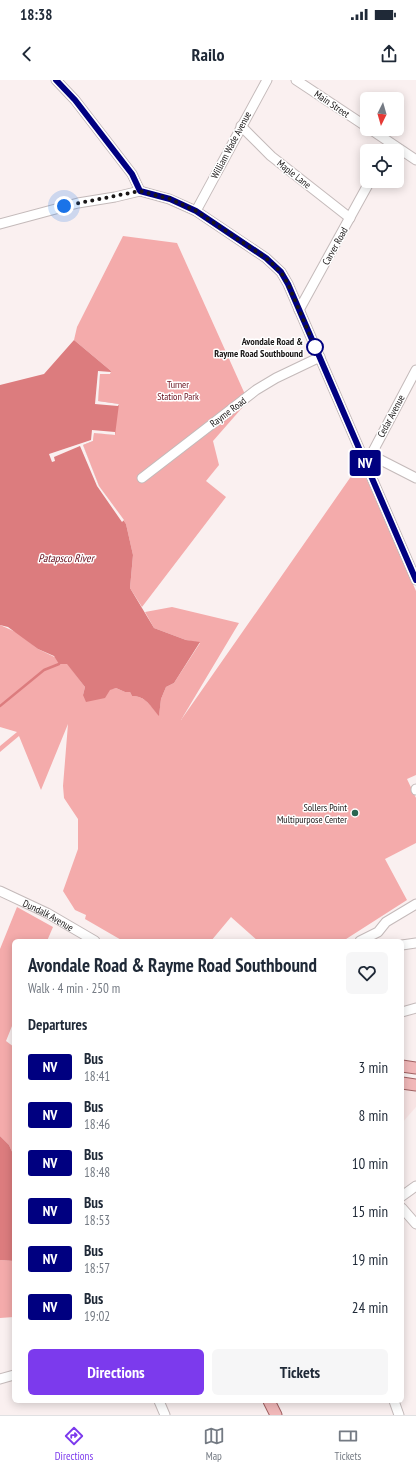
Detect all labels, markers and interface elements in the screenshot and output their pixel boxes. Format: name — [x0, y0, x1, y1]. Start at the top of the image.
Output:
text: 18:38 — [20, 5, 52, 24]
icon: back — [16, 43, 38, 65]
text: Railo — [192, 43, 224, 66]
icon: share — [378, 43, 400, 65]
street label: Main Street — [312, 87, 352, 121]
north arrow — [360, 92, 404, 136]
map controls — [360, 92, 404, 188]
street label: William Wade Avenue — [208, 109, 254, 181]
button: locate — [360, 144, 404, 188]
street label: Maple Lane — [274, 157, 314, 191]
your location — [54, 196, 74, 216]
street label: Carver Road — [319, 225, 351, 267]
place label: Avondale Road & Rayme Road Southbound — [214, 335, 304, 360]
marker: Avondale Road & Rayme Road Southbound — [306, 338, 324, 356]
park label: Turner Station Park — [157, 378, 199, 403]
street label: Cedar Avenue — [374, 392, 408, 440]
street label: Rayme Road — [207, 394, 249, 430]
line badge: NV — [347, 450, 383, 476]
text: NV — [358, 454, 372, 472]
water label: Patapsco River — [38, 551, 96, 565]
place label: Sollers Point Multipurpose Center — [277, 801, 347, 826]
marker: Sollers Point Multipurpose Center — [350, 808, 360, 818]
street label: Dundalk Avenue — [21, 896, 76, 934]
button: heart — [346, 952, 388, 994]
text: Avondale Road & Rayme Road Southbound — [28, 953, 317, 977]
text: Walk · 4 min · 250 m — [28, 980, 120, 997]
text: Departures — [28, 1015, 87, 1034]
text: Bus — [84, 1049, 103, 1068]
text: NV — [43, 1058, 57, 1076]
text: 3 min — [358, 1058, 388, 1077]
text: 18:41 — [84, 1068, 110, 1085]
text: Bus — [84, 1097, 103, 1116]
text: NV — [43, 1106, 57, 1124]
text: 8 min — [358, 1106, 388, 1125]
text: 18:46 — [84, 1116, 110, 1133]
text: Bus — [84, 1145, 103, 1164]
text: NV — [43, 1154, 57, 1172]
text: 10 min — [352, 1154, 388, 1173]
text: 18:48 — [84, 1164, 110, 1181]
text: Bus — [84, 1193, 103, 1212]
text: NV — [43, 1202, 57, 1220]
text: 15 min — [352, 1202, 388, 1221]
text: 18:53 — [84, 1212, 110, 1229]
text: Bus — [84, 1241, 103, 1260]
text: NV — [43, 1250, 57, 1268]
text: 19 min — [352, 1250, 388, 1269]
text: 18:57 — [84, 1260, 110, 1277]
text: Bus — [84, 1289, 103, 1308]
text: NV — [43, 1298, 57, 1316]
text: 24 min — [352, 1298, 388, 1317]
text: 19:02 — [84, 1308, 110, 1325]
button: Directions — [28, 1349, 204, 1395]
button: Tickets — [212, 1349, 388, 1395]
tab: Directions — [55, 1425, 93, 1463]
tab: Map — [203, 1425, 225, 1463]
tab: Tickets — [334, 1425, 361, 1463]

